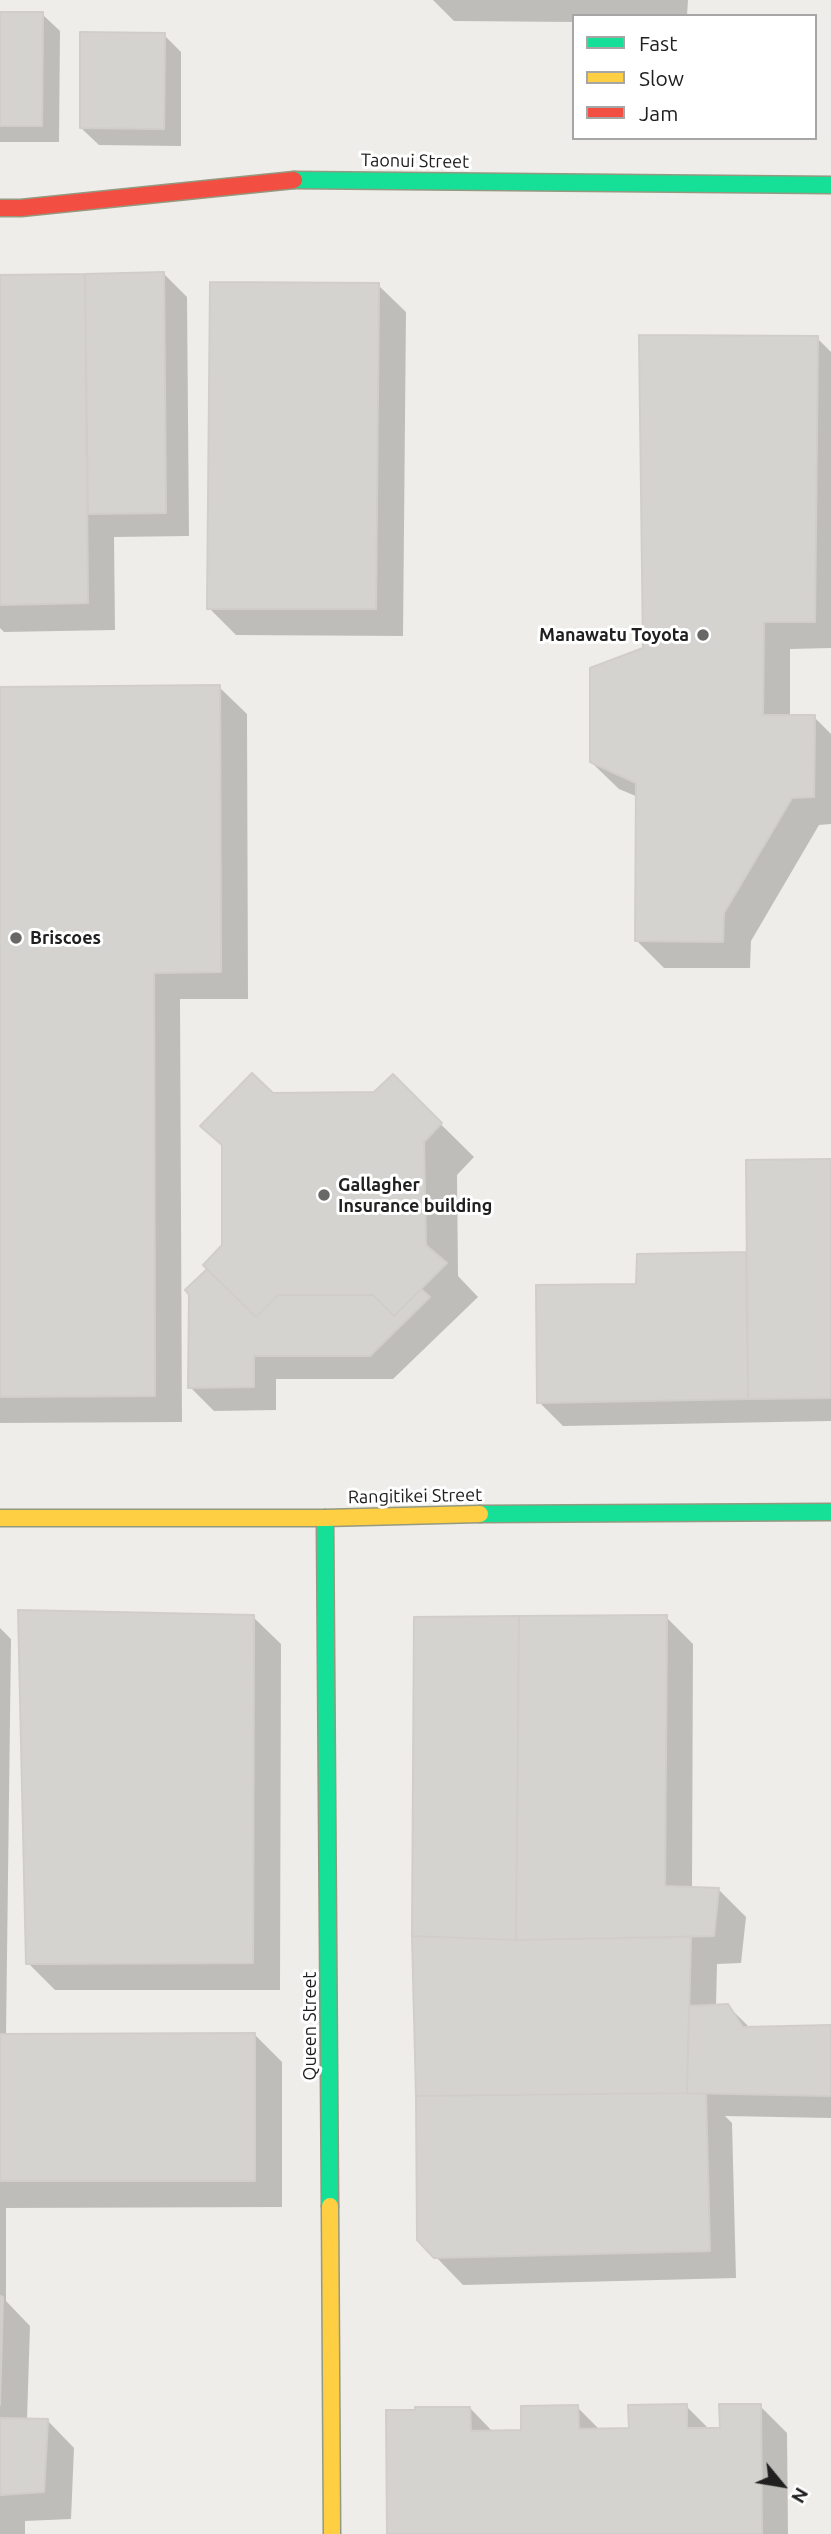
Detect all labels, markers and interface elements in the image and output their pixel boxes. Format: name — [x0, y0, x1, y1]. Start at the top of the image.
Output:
legend — [572, 14, 817, 140]
text: Fast — [639, 31, 677, 55]
text: Slow — [639, 66, 684, 90]
text: Jam — [639, 101, 678, 125]
street label: Taonui Street — [361, 149, 469, 173]
place label: Manawatu Toyota — [539, 624, 689, 646]
marker: Manawatu Toyota — [695, 627, 711, 643]
place label: Briscoes — [30, 927, 101, 949]
marker: Briscoes — [8, 930, 24, 946]
place label: Gallagher Insurance building — [338, 1174, 492, 1216]
marker: Gallagher Insurance building — [316, 1187, 332, 1203]
street label: Rangitikei Street — [348, 1484, 482, 1508]
street label: Queen Street — [299, 1972, 321, 2080]
north arrow — [747, 2450, 817, 2520]
text: N — [787, 2484, 813, 2507]

